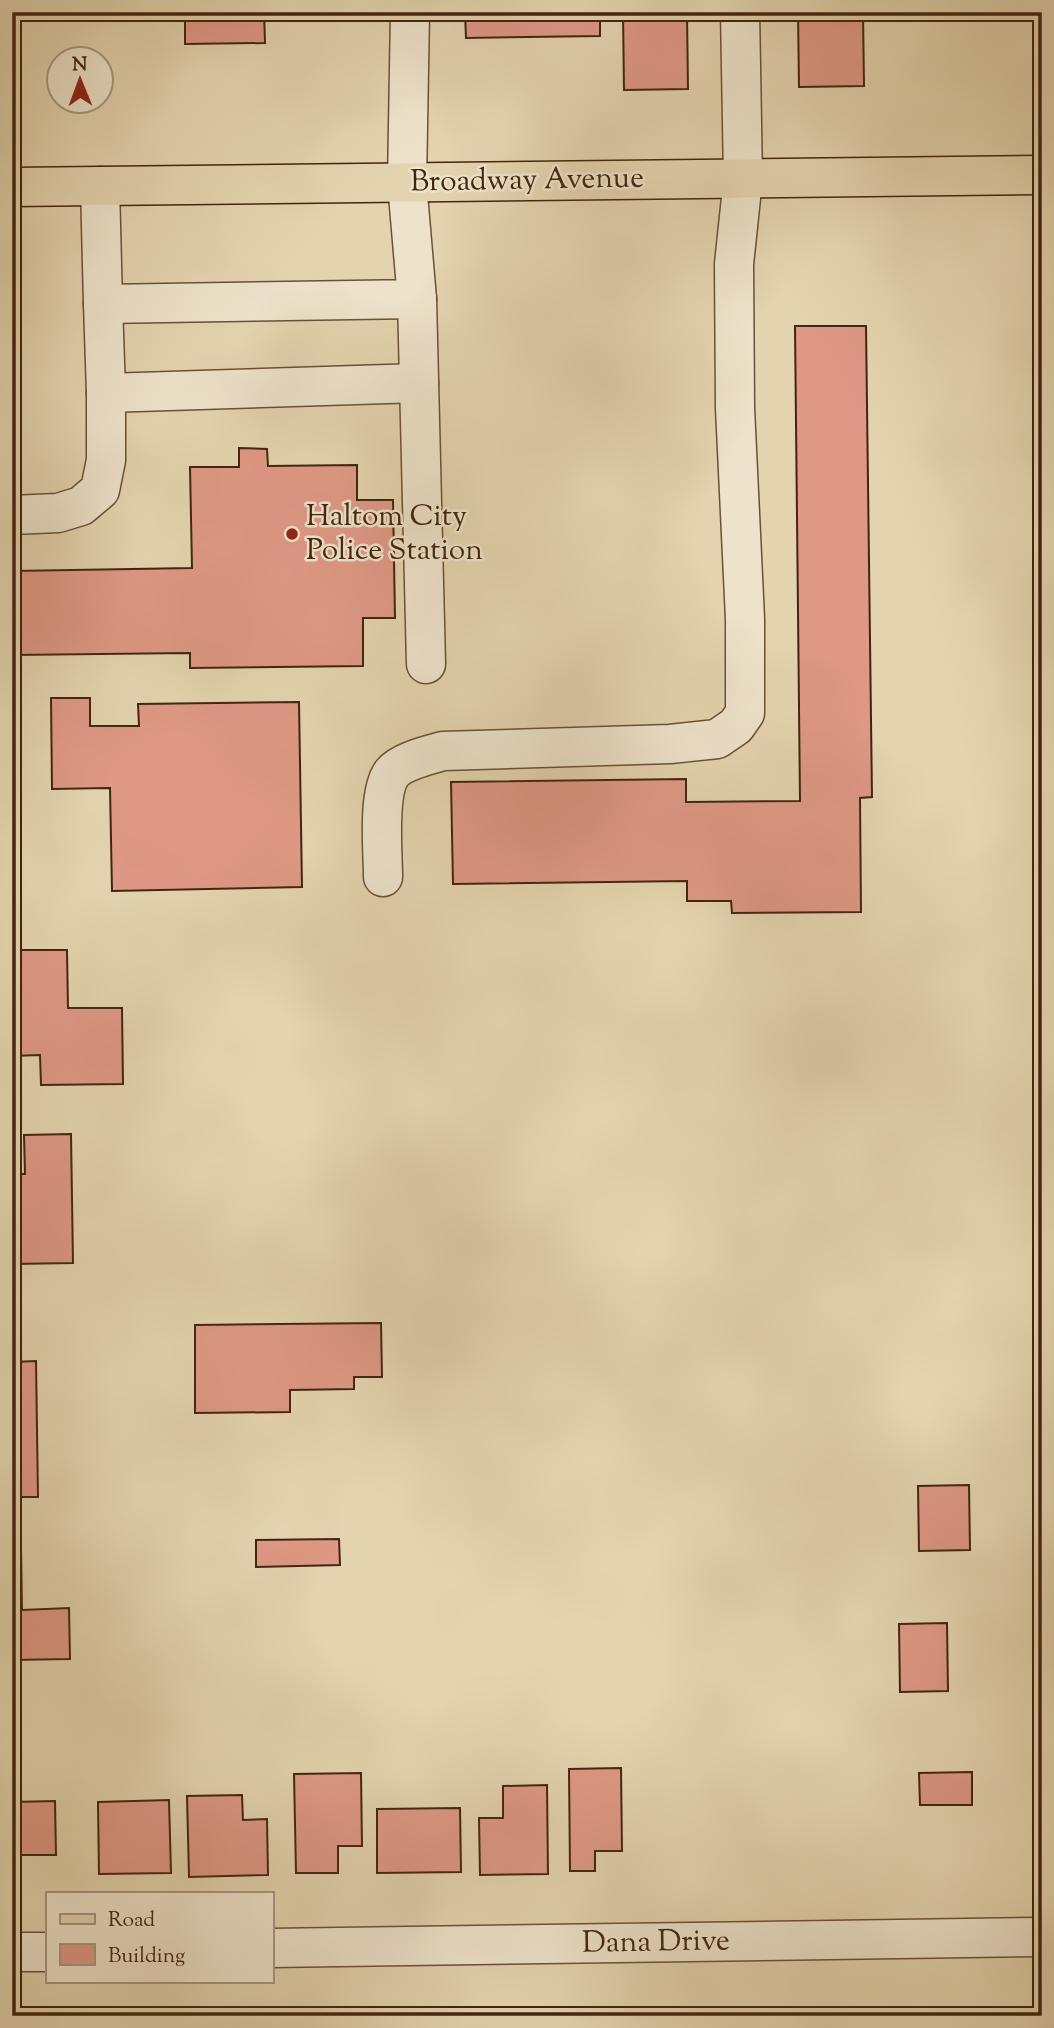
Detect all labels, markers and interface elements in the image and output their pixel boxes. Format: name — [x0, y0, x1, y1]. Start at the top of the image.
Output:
north arrow — [46, 46, 116, 116]
text: N — [72, 52, 88, 79]
street label: Broadway Avenue — [410, 157, 644, 205]
place label: Haltom City Police Station — [306, 496, 483, 573]
marker: Haltom City Police Station — [284, 526, 300, 542]
legend — [46, 1892, 273, 1982]
text: Road — [108, 1906, 155, 1936]
street label: Dana Drive — [582, 1920, 730, 1966]
text: Building — [108, 1942, 185, 1972]

